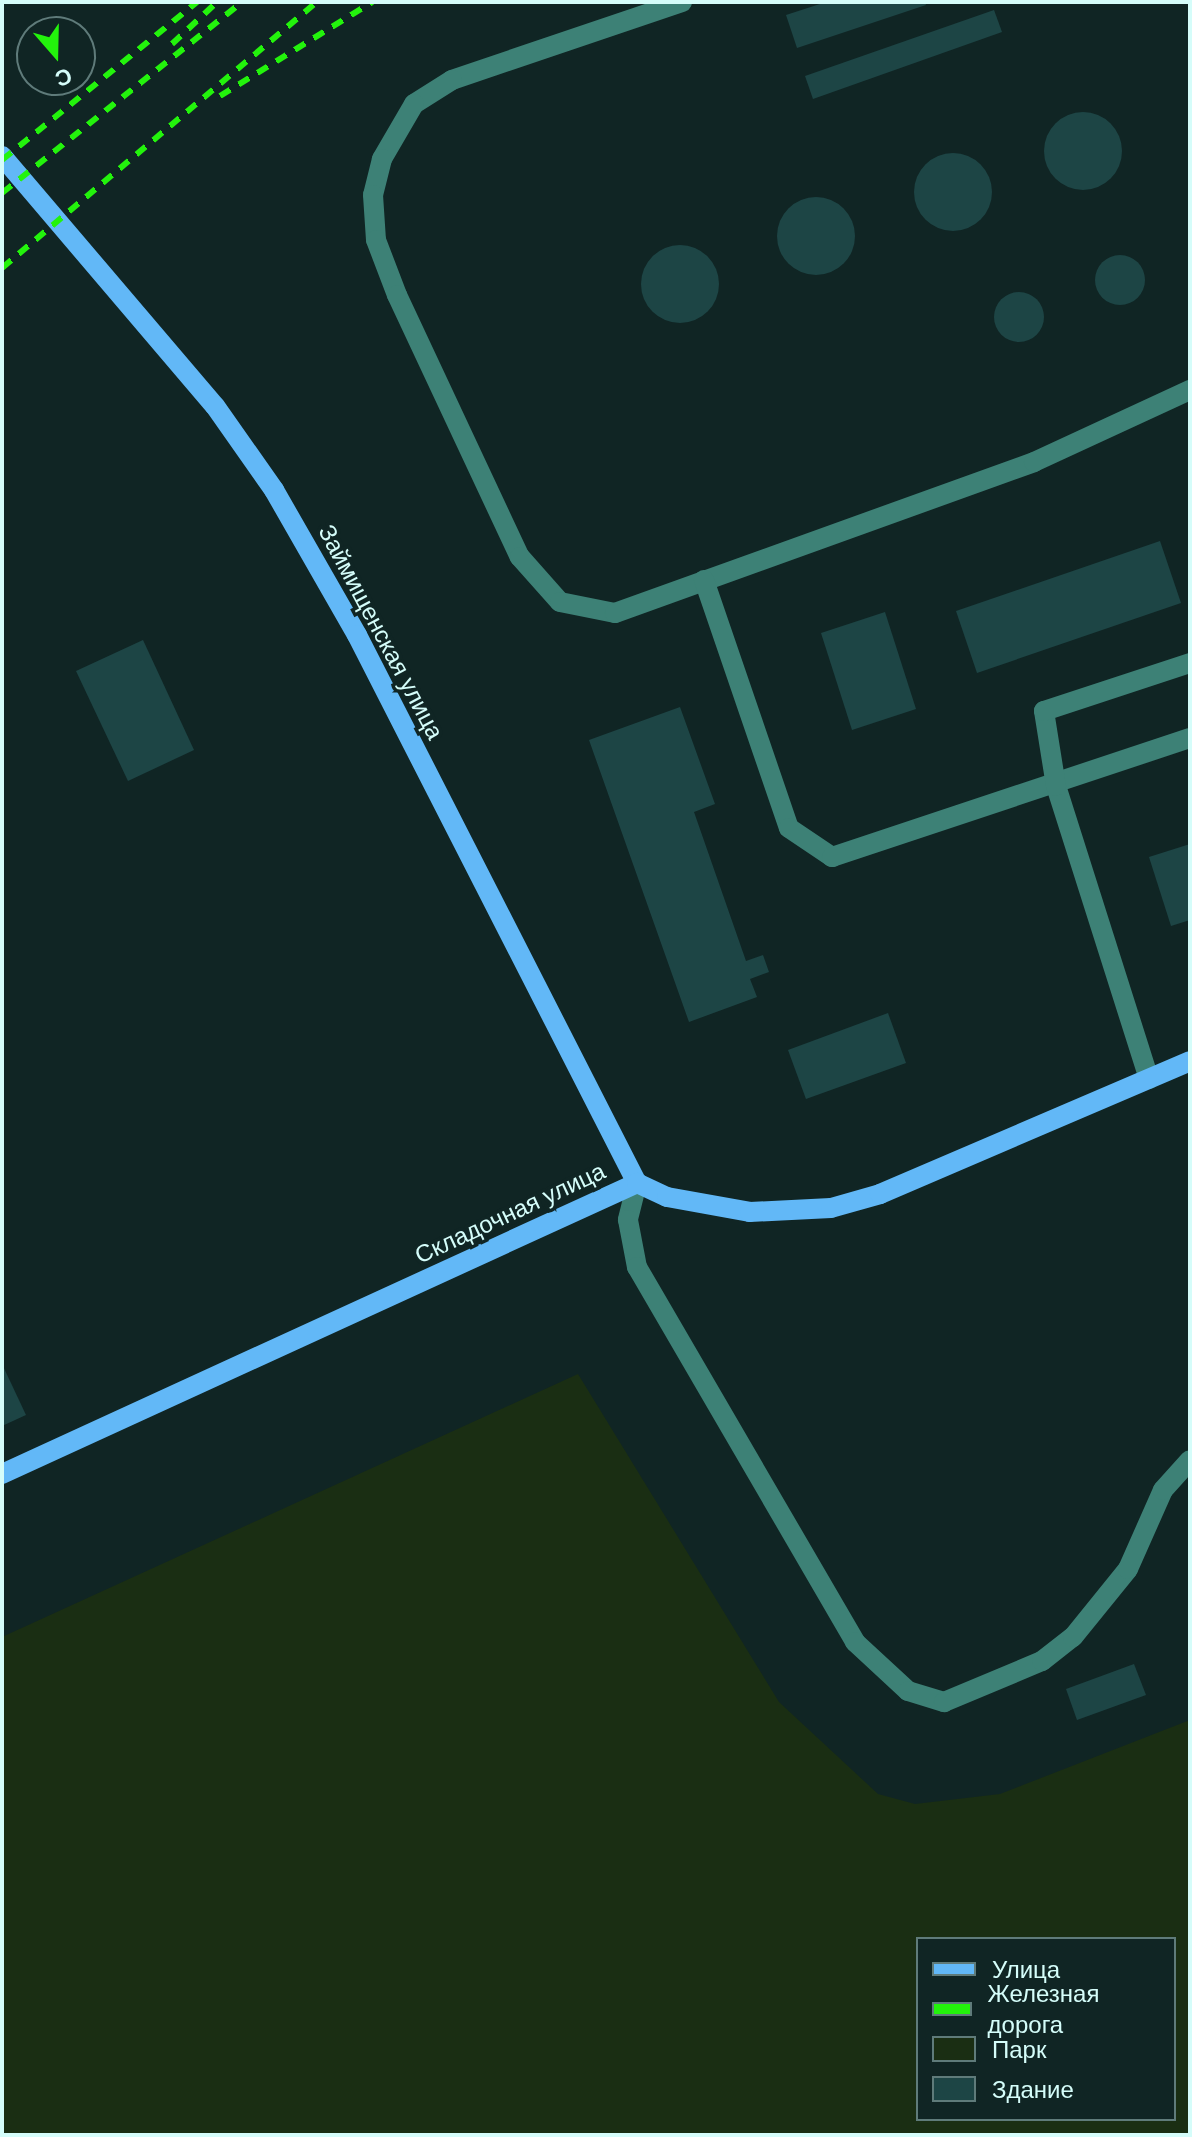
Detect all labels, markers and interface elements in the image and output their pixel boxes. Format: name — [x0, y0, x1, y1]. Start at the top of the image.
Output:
north arrow — [16, 16, 96, 96]
text: С — [51, 61, 76, 93]
street label: Займищенская улица — [312, 520, 450, 744]
street label: Складочная улица — [410, 1156, 610, 1270]
legend — [916, 1937, 1176, 2121]
text: Улица — [992, 1954, 1060, 1985]
text: Железная дорога — [988, 1978, 1099, 2040]
text: Парк — [992, 2034, 1046, 2065]
text: Здание — [992, 2074, 1074, 2105]

